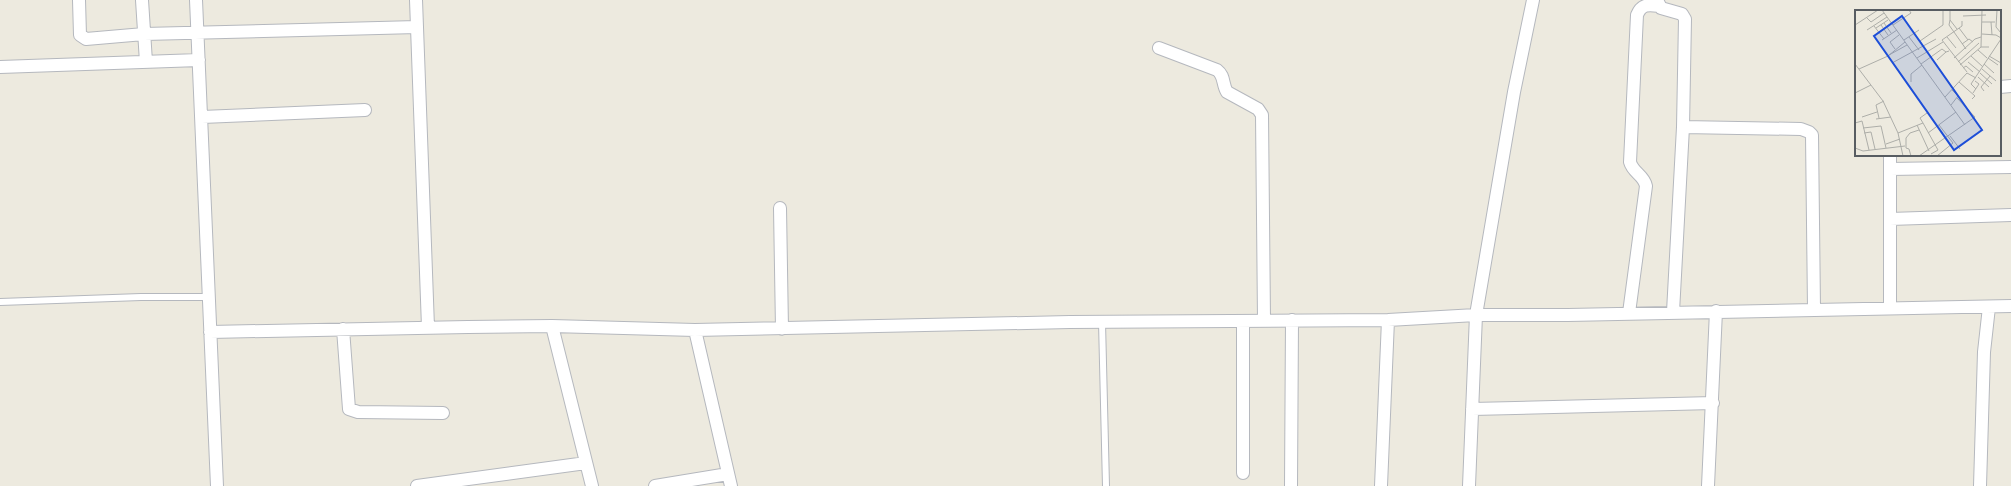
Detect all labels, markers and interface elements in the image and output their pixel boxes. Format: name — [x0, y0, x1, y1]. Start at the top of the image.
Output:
inset map — [1855, 10, 2001, 156]

